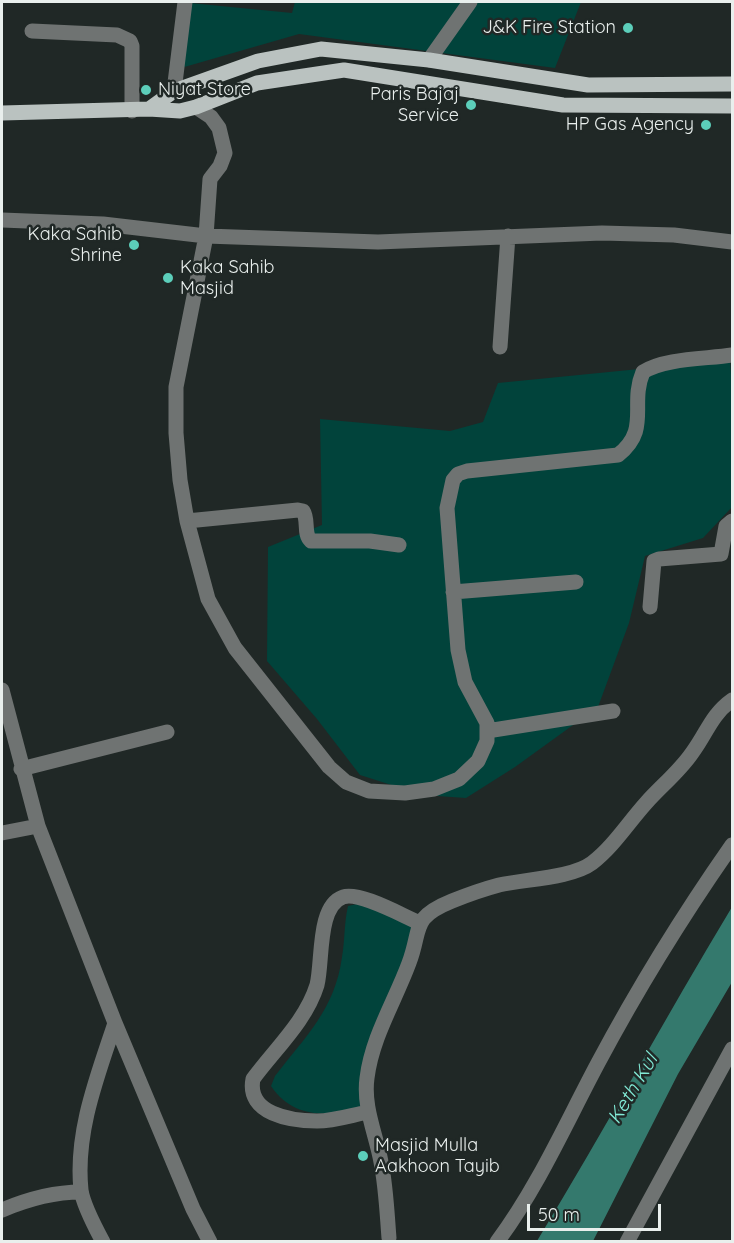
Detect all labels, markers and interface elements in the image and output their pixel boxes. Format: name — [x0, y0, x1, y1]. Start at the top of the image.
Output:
place label: J&K Fire Station — [482, 17, 616, 39]
marker: J&K Fire Station — [621, 21, 635, 35]
place label: Niyat Store — [158, 79, 251, 101]
marker: Niyat Store — [139, 83, 153, 97]
place label: Paris Bajaj Service — [370, 84, 459, 127]
marker: Paris Bajaj Service — [464, 98, 478, 112]
place label: HP Gas Agency — [566, 114, 694, 136]
marker: HP Gas Agency — [699, 118, 713, 132]
place label: Kaka Sahib Shrine — [28, 224, 122, 266]
marker: Kaka Sahib Shrine — [127, 238, 141, 252]
place label: Kaka Sahib Masjid — [180, 257, 274, 300]
marker: Kaka Sahib Masjid — [161, 271, 175, 285]
water label: Keth Kul — [603, 1050, 663, 1128]
place label: Masjid Mulla Aakhoon Tayib — [375, 1135, 500, 1178]
marker: Masjid Mulla Aakhoon Tayib — [356, 1149, 370, 1163]
scale bar — [530, 1192, 664, 1230]
text: 50 m — [538, 1203, 580, 1226]

